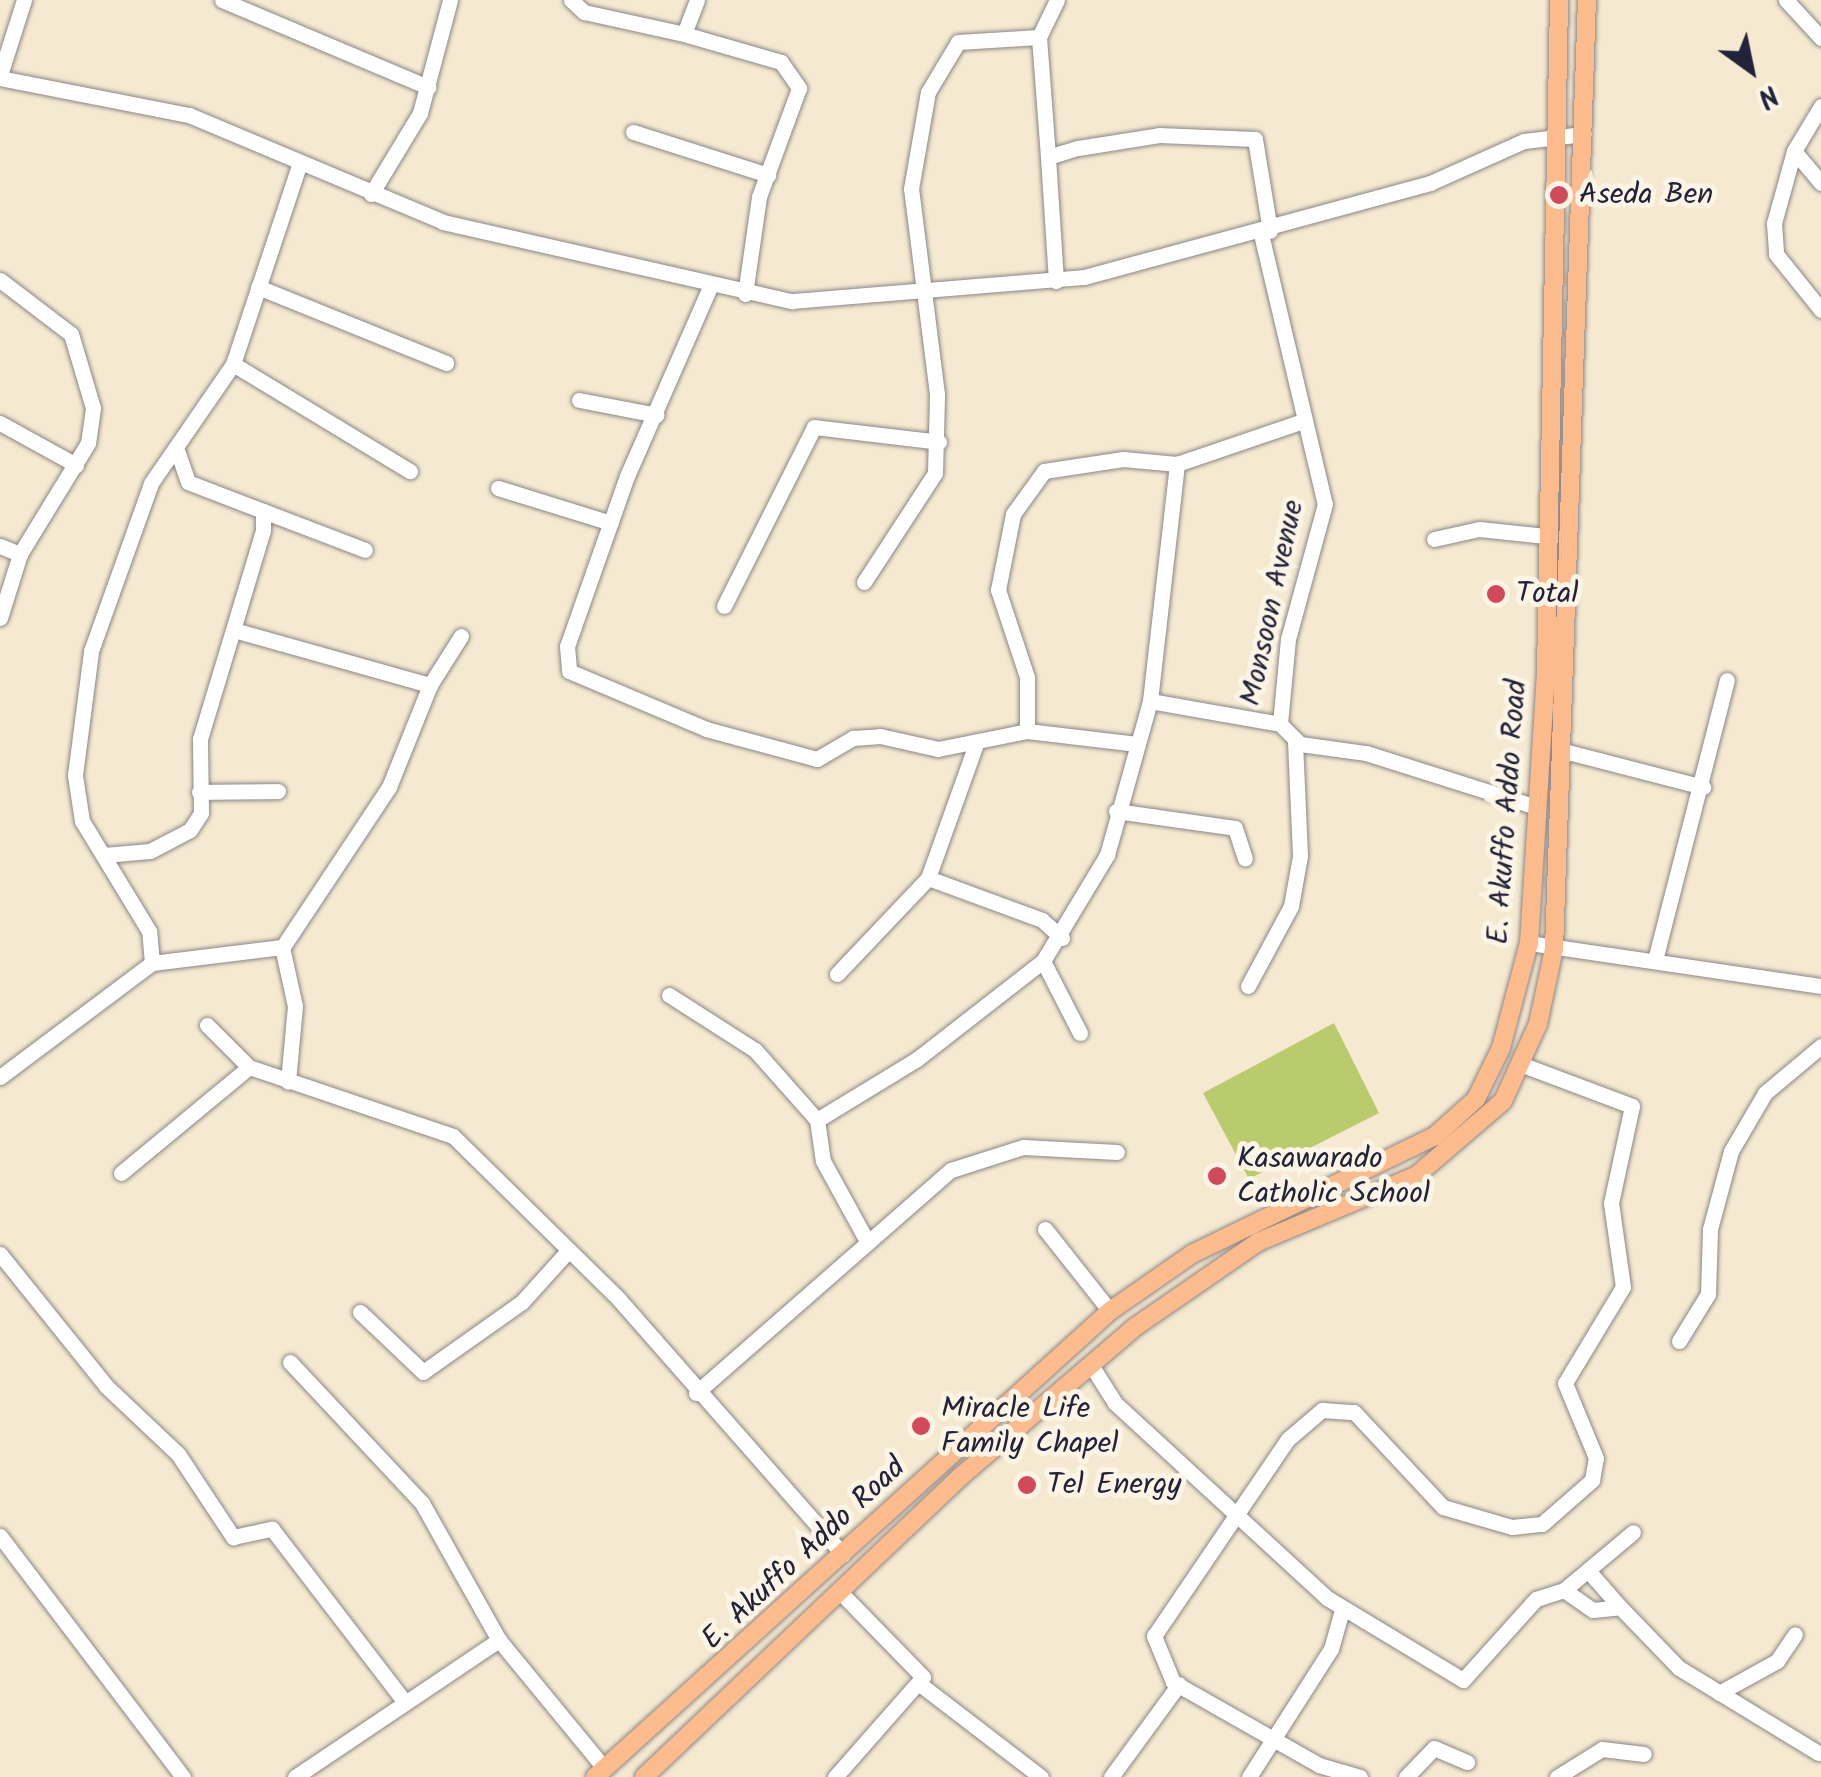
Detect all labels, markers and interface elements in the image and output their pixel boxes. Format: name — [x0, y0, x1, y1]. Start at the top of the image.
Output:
north arrow — [1701, 20, 1801, 120]
text: N — [1748, 72, 1787, 119]
place label: Aseda Ben — [1579, 177, 1713, 213]
marker: Aseda Ben — [1548, 184, 1570, 206]
street label: Monsoon Avenue — [1234, 497, 1312, 709]
place label: Total — [1516, 576, 1579, 612]
marker: Total — [1485, 583, 1507, 605]
street label: E. Akuffo Addo Road — [1481, 678, 1535, 946]
place label: Kasawarado Catholic School — [1237, 1141, 1430, 1212]
marker: Kasawarado Catholic School — [1206, 1165, 1228, 1187]
place label: Miracle Life Family Chapel — [941, 1391, 1119, 1462]
marker: Miracle Life Family Chapel — [910, 1415, 932, 1437]
street label: E. Akuffo Addo Road — [695, 1450, 913, 1658]
place label: Tel Energy — [1047, 1467, 1181, 1503]
marker: Tel Energy — [1016, 1474, 1038, 1496]

